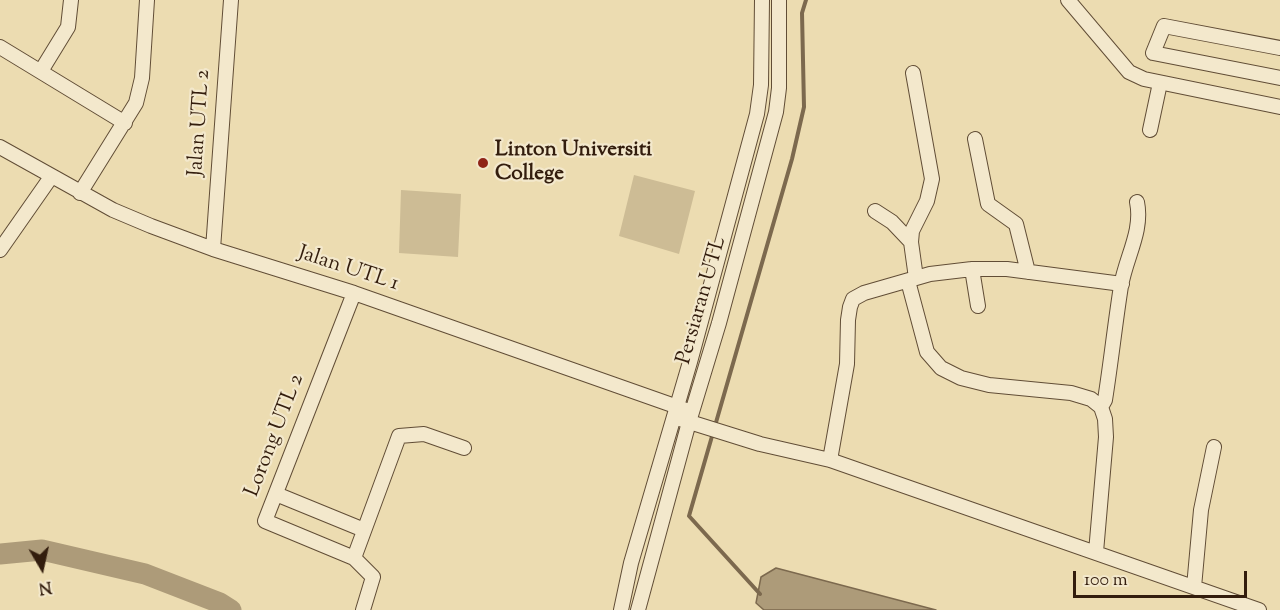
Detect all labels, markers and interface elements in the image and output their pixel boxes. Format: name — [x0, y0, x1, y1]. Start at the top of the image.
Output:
street label: Jalan UTL 2 — [185, 69, 217, 177]
place label: Linton Universiti College — [495, 138, 652, 188]
marker: Linton Universiti College — [476, 156, 490, 170]
street label: Persiaran UTL — [673, 234, 733, 368]
street label: Jalan UTL 1 — [294, 242, 402, 298]
street label: Lorong UTL 2 — [241, 371, 311, 501]
north arrow — [12, 538, 72, 598]
scale bar — [1076, 559, 1250, 597]
text: 100 m — [1084, 568, 1128, 594]
text: N — [37, 574, 53, 599]

